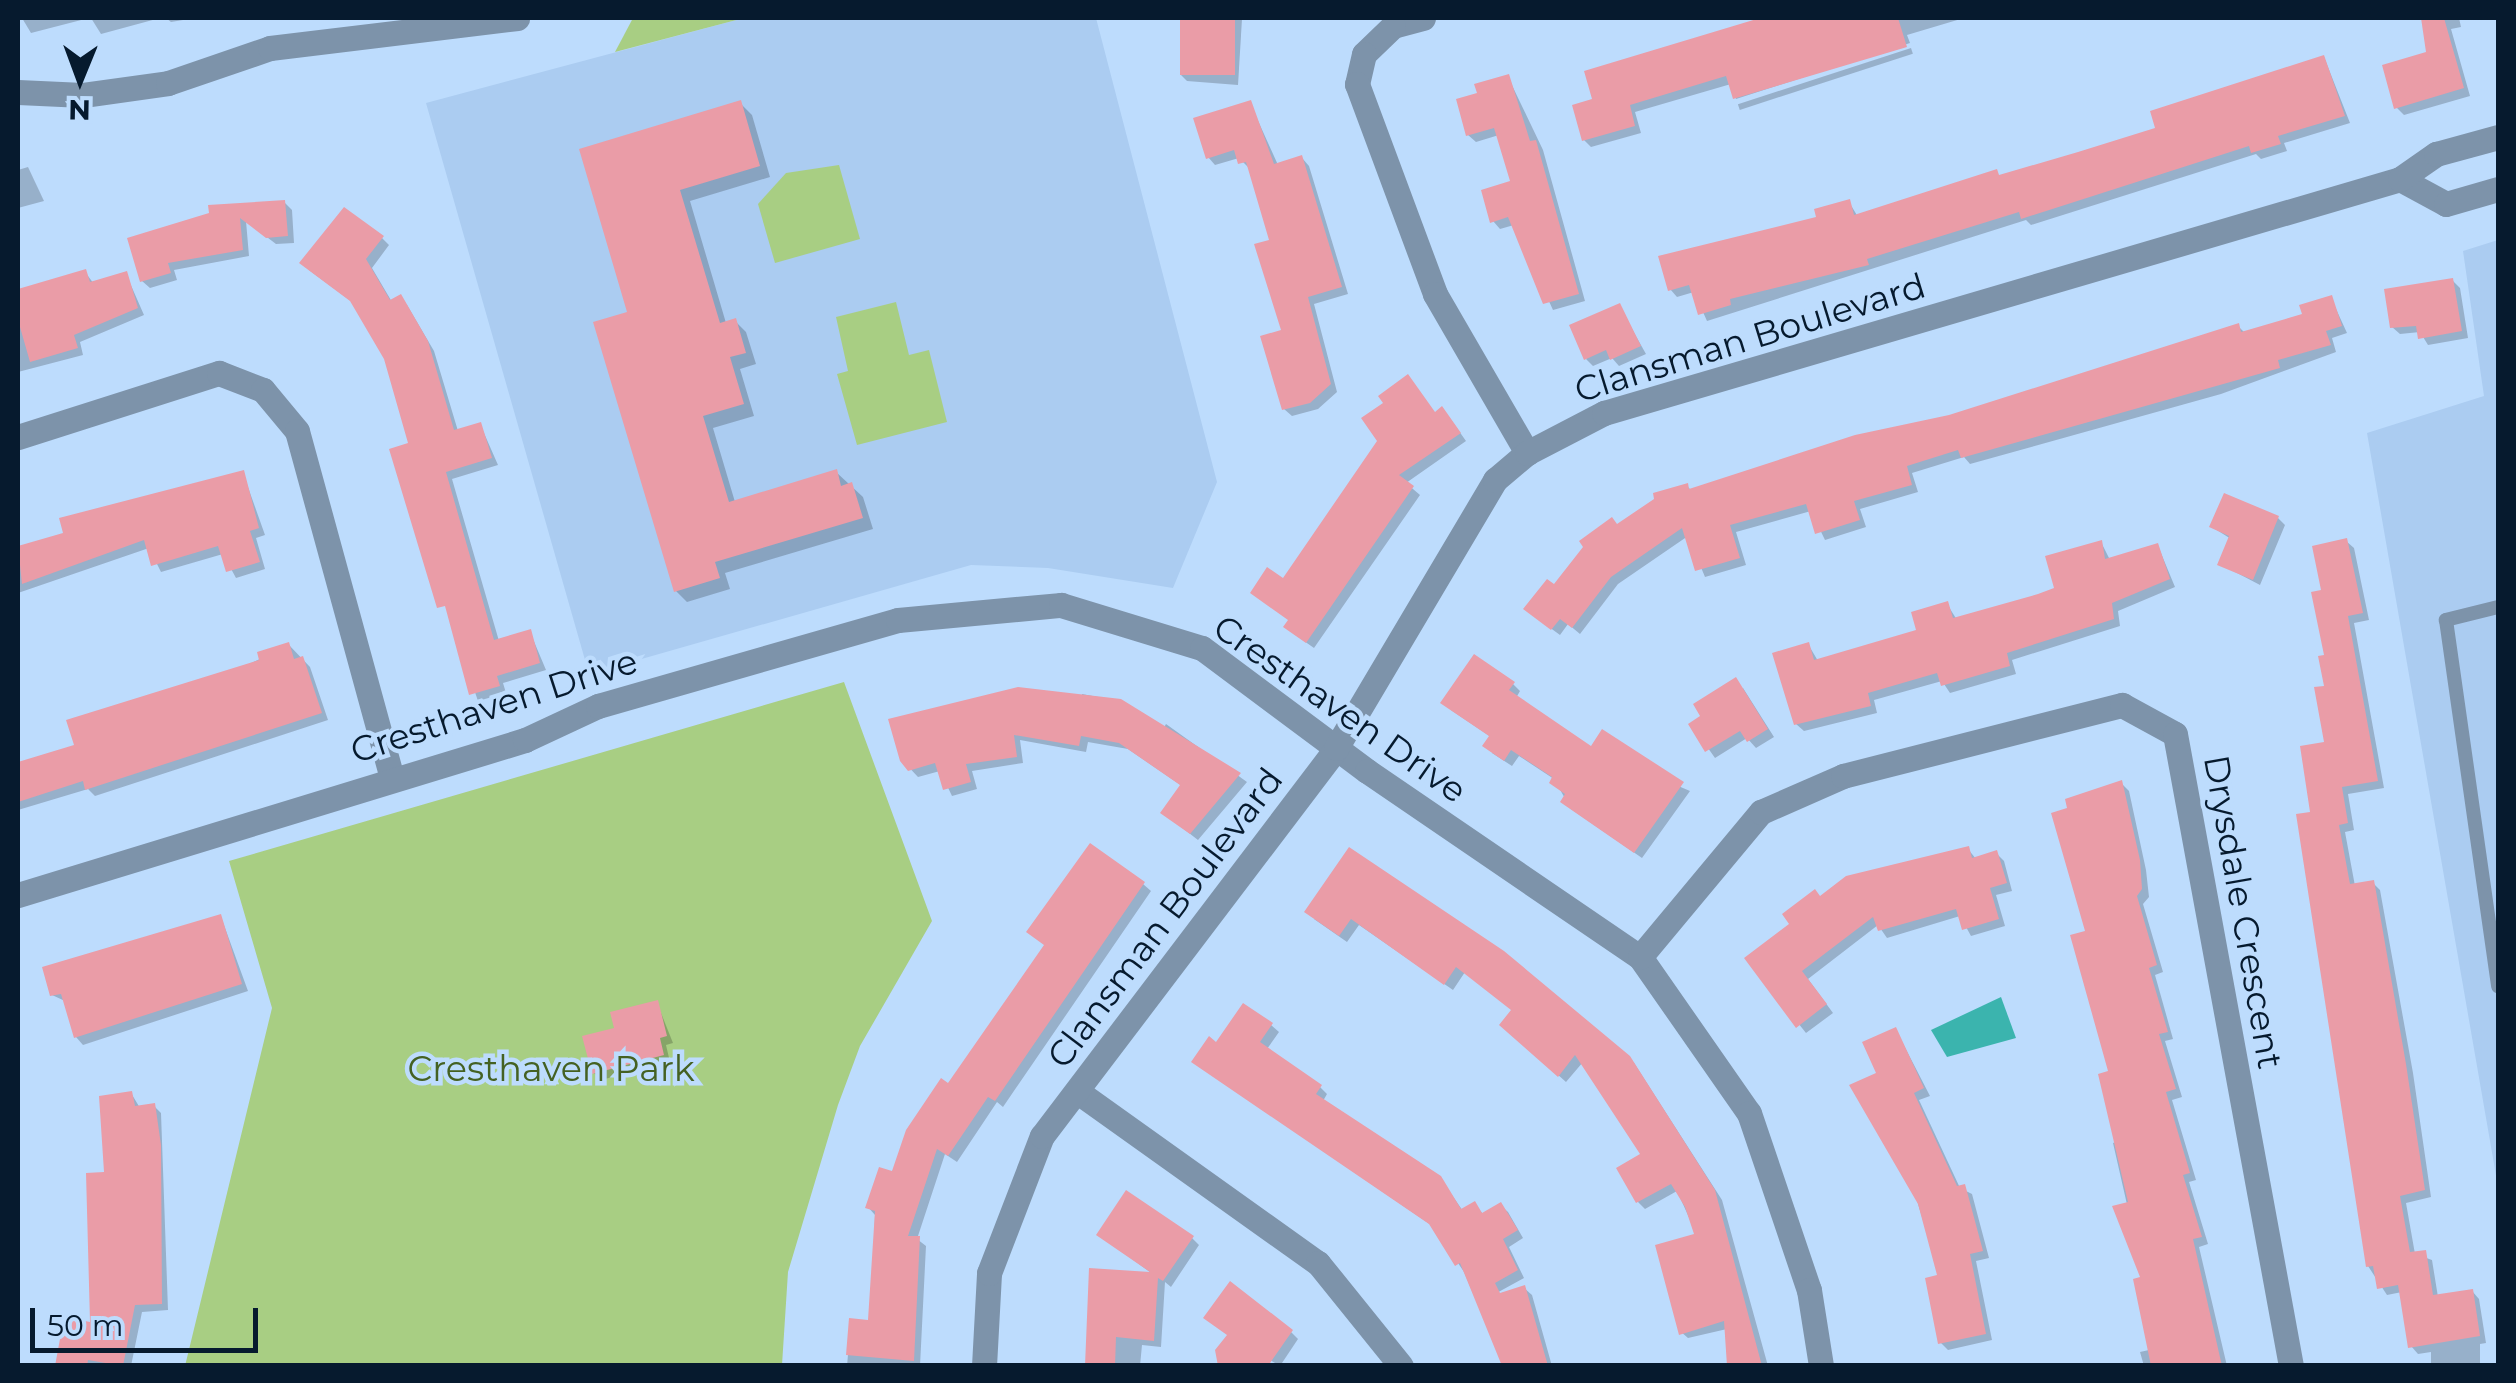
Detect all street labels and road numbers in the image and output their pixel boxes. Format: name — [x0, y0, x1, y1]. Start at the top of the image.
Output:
street label: Clansman Boulevard — [1570, 265, 1930, 411]
street label: Cresthaven Drive — [1206, 606, 1474, 812]
street label: Cresthaven Drive — [345, 640, 643, 772]
street label: Drysdale Crescent — [2195, 752, 2291, 1072]
street label: Clansman Boulevard — [1039, 760, 1291, 1076]

